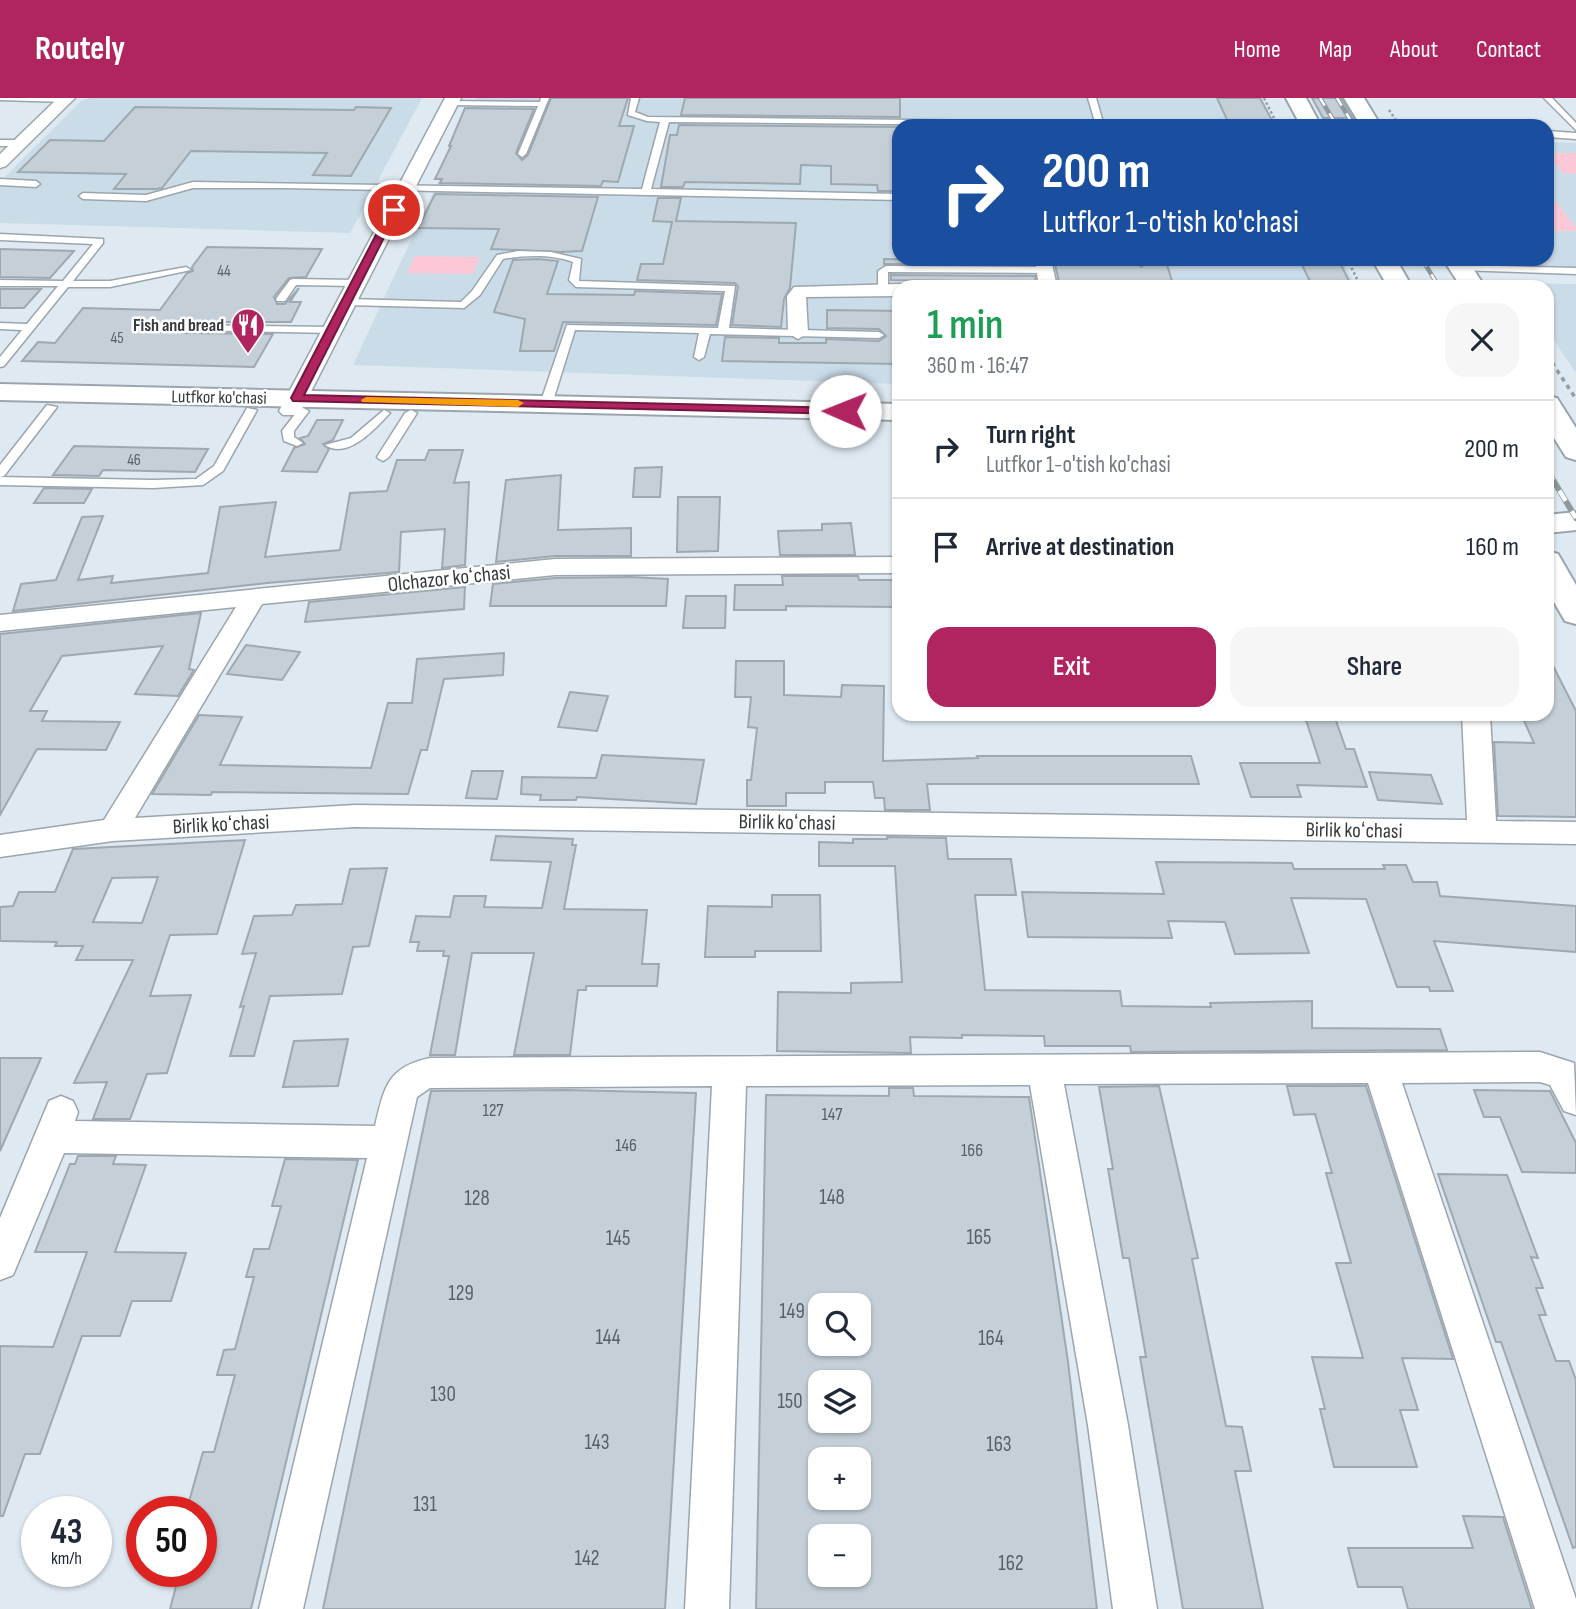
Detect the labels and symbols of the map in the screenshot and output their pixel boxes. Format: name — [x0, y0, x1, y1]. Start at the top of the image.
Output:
pin — [364, 180, 424, 240]
house number: 44 — [217, 262, 231, 281]
restaurant icon: Fish and bread — [229, 306, 267, 355]
place label: Fish and bread — [133, 315, 224, 336]
house number: 45 — [110, 329, 124, 348]
position arrow — [808, 374, 882, 448]
street label: Lutfkor ko'chasi — [171, 386, 267, 409]
house number: 46 — [127, 451, 141, 470]
street label: Olchazor koʻchasi — [387, 560, 512, 597]
street label: Birlik koʻchasi — [172, 809, 270, 840]
street label: Birlik koʻchasi — [738, 809, 836, 836]
street label: Birlik koʻchasi — [1305, 817, 1403, 844]
house number: 127 — [482, 1100, 504, 1121]
house number: 147 — [822, 1104, 843, 1125]
house number: 146 — [615, 1135, 637, 1156]
house number: 166 — [961, 1140, 983, 1161]
house number: 148 — [819, 1185, 845, 1210]
house number: 128 — [464, 1186, 490, 1211]
house number: 165 — [967, 1225, 991, 1250]
house number: 145 — [606, 1226, 630, 1251]
house number: 129 — [448, 1281, 474, 1306]
house number: 149 — [779, 1299, 805, 1324]
house number: 144 — [596, 1325, 621, 1350]
house number: 164 — [978, 1326, 1004, 1351]
house number: 130 — [430, 1382, 456, 1407]
house number: 150 — [777, 1389, 803, 1414]
house number: 143 — [584, 1430, 610, 1455]
house number: 163 — [986, 1432, 1012, 1457]
house number: 131 — [413, 1492, 437, 1517]
speed limit sign: 50 — [126, 1496, 217, 1587]
house number: 142 — [575, 1546, 599, 1571]
house number: 162 — [998, 1551, 1024, 1576]

